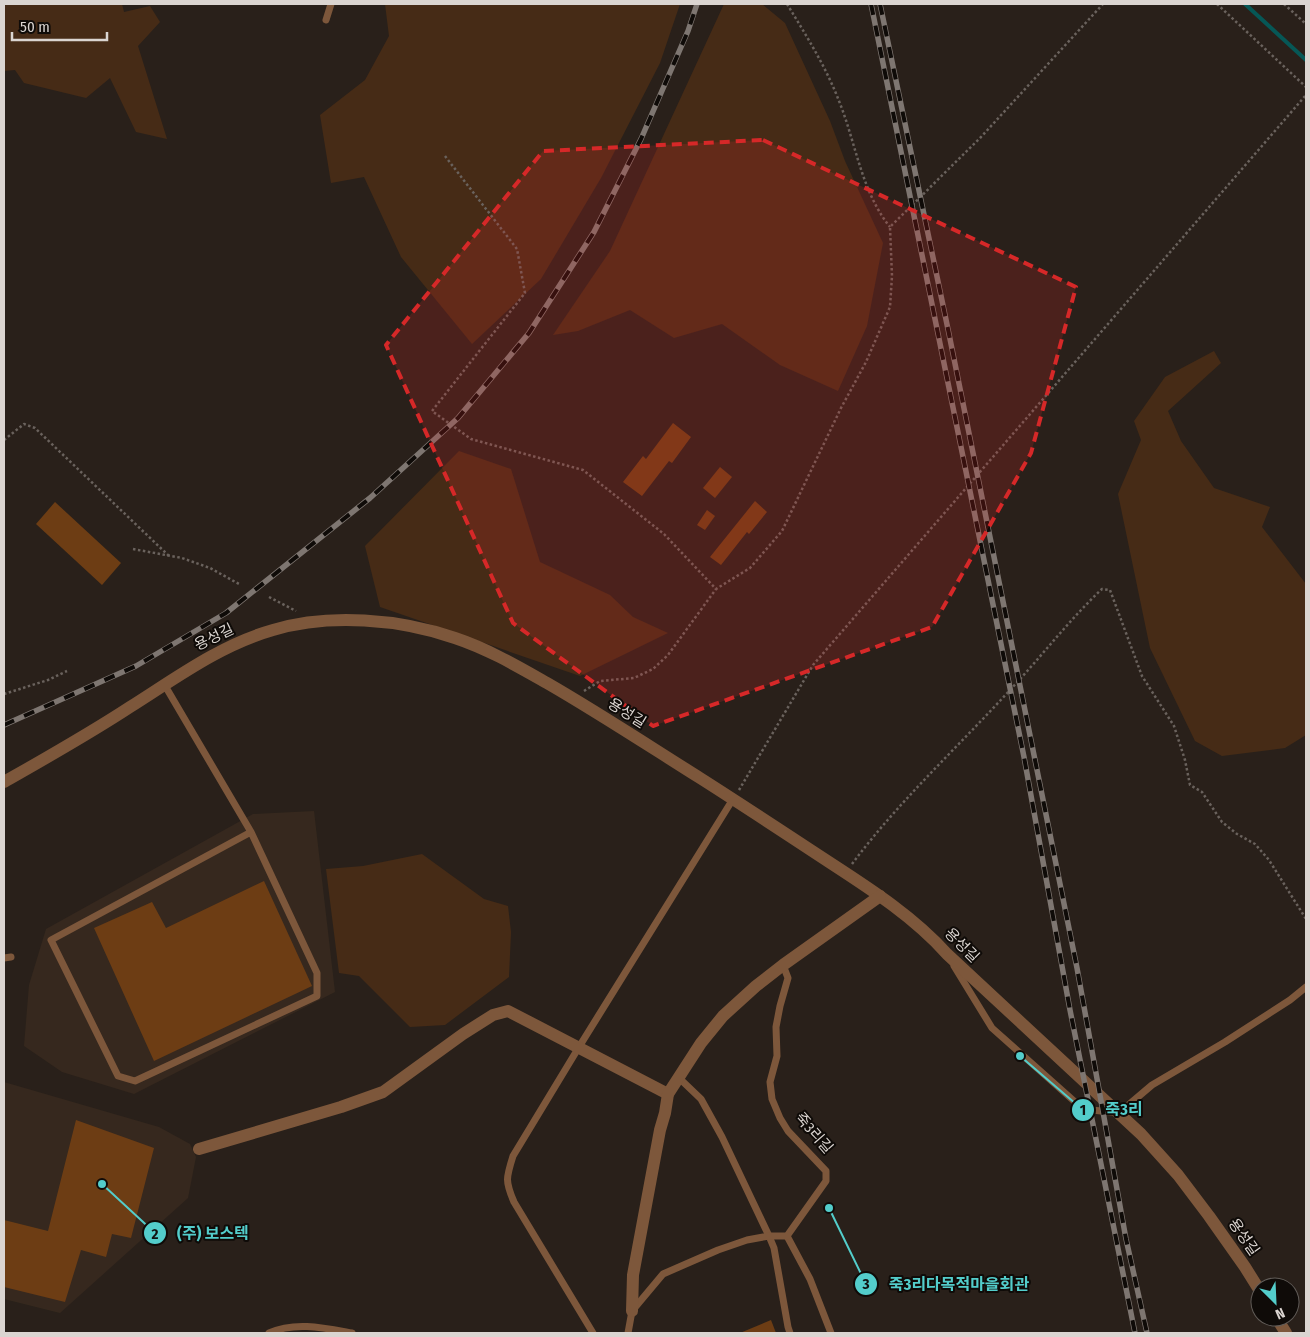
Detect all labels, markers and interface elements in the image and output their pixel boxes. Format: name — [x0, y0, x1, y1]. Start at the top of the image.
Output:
scale bar — [12, 10, 108, 42]
text: 50 m — [20, 18, 50, 36]
street label: 용성길 — [191, 620, 237, 654]
street label: 용성길 — [605, 694, 649, 732]
street label: 용성길 — [941, 924, 983, 966]
callout: 죽3리 — [1071, 1094, 1153, 1125]
text: 죽3리 — [1105, 1100, 1143, 1119]
text: 1 — [1080, 1101, 1086, 1119]
street label: 죽3리길 — [791, 1109, 837, 1157]
street label: 용성길 — [1225, 1215, 1263, 1259]
callout: (주) 보스텍 — [142, 1218, 259, 1249]
text: (주) 보스텍 — [177, 1224, 249, 1243]
text: 2 — [151, 1225, 159, 1243]
callout: 죽3리다목적마을회관 — [854, 1269, 1039, 1300]
text: 3 — [861, 1275, 870, 1293]
text: 죽3리다목적마을회관 — [889, 1275, 1029, 1294]
north arrow — [1250, 1277, 1300, 1327]
text: N — [1273, 1304, 1287, 1323]

